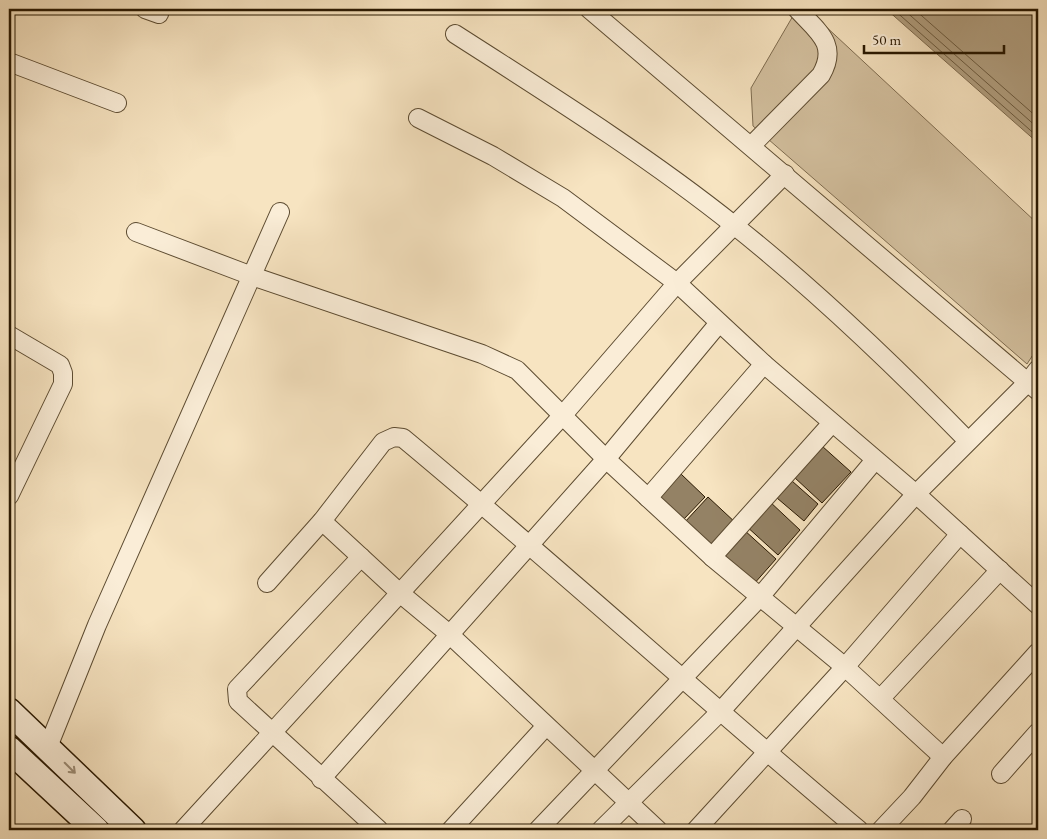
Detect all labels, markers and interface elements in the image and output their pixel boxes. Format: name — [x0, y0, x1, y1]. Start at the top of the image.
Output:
scale bar — [864, 22, 1004, 54]
text: 50 m — [872, 30, 901, 49]
one-way arrow — [64, 762, 76, 775]

